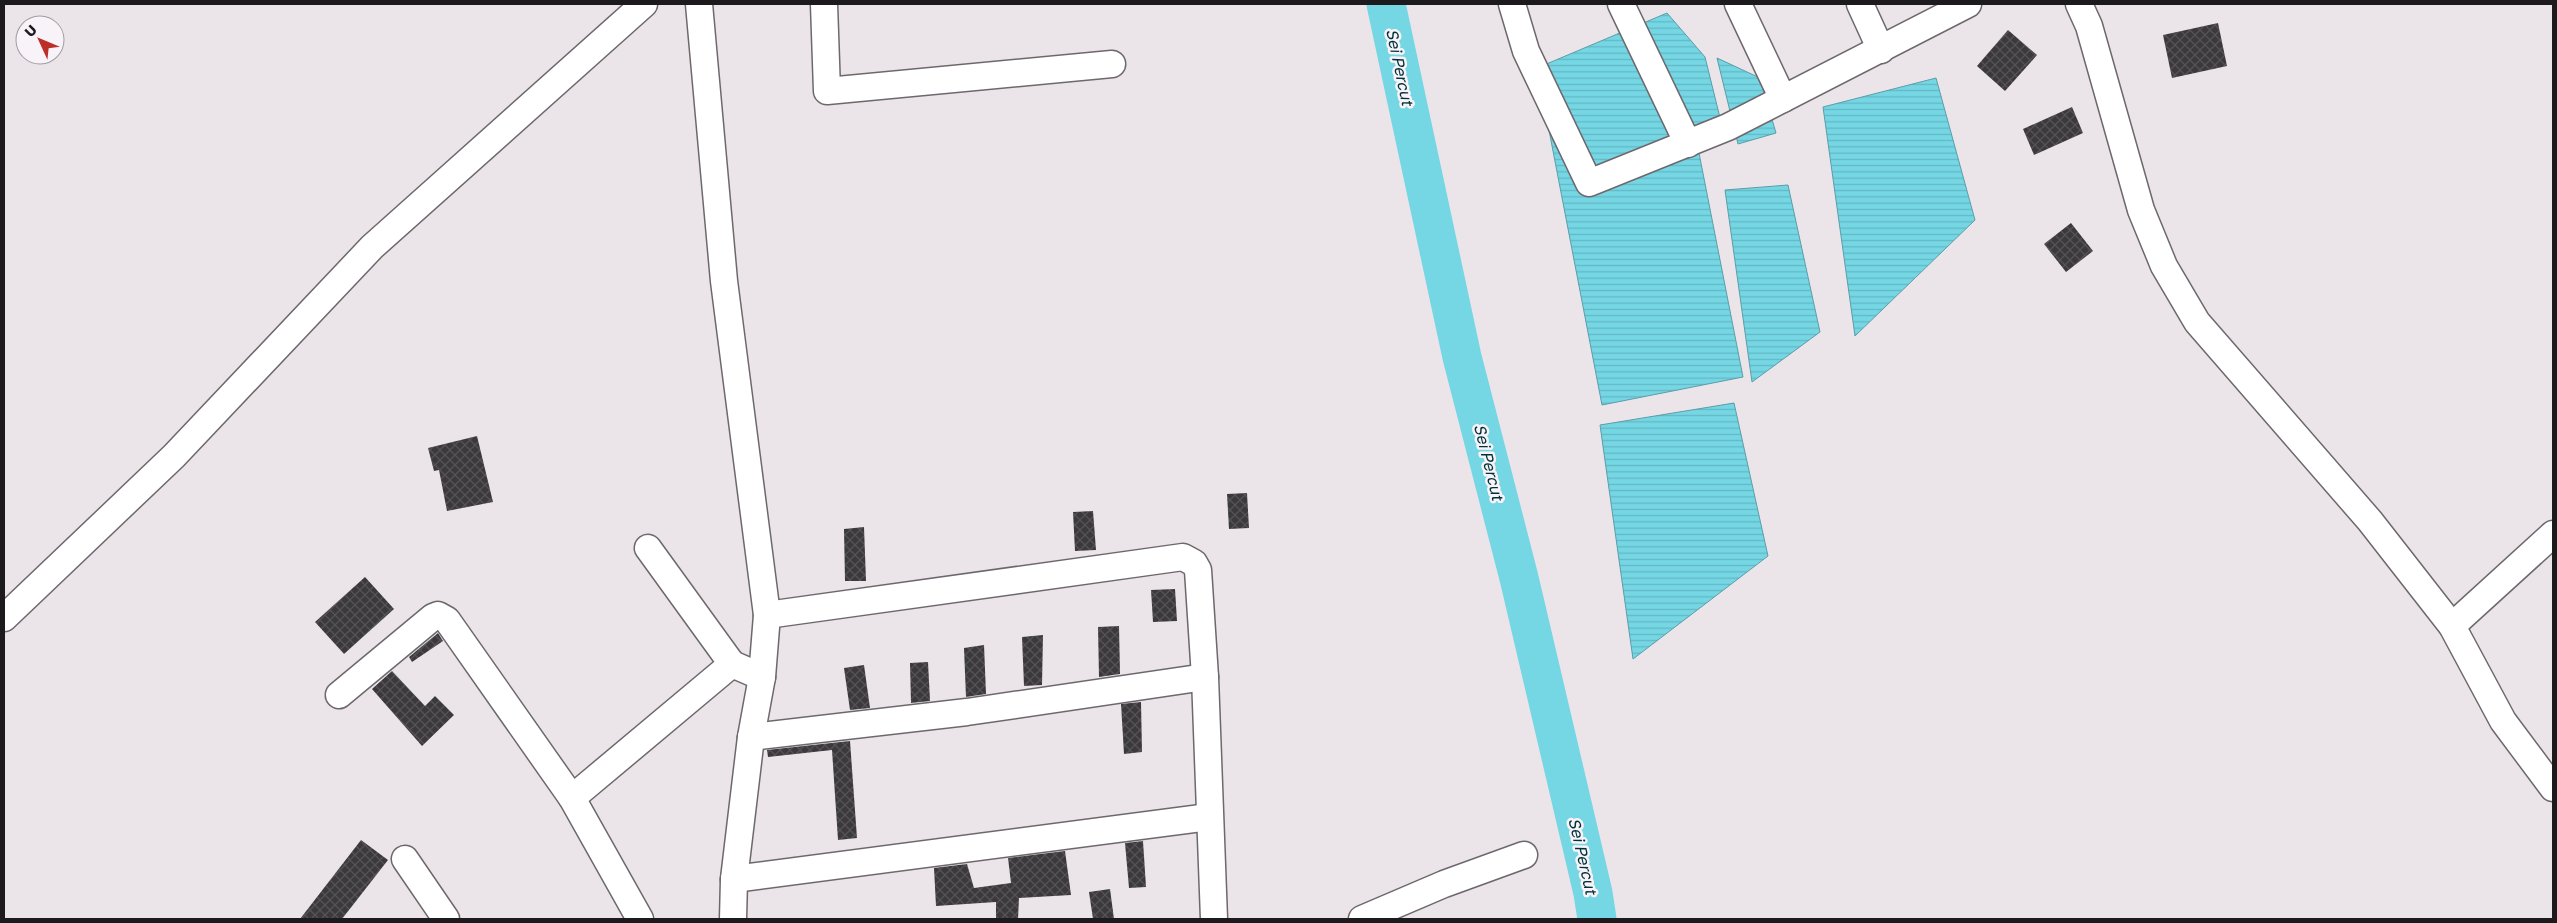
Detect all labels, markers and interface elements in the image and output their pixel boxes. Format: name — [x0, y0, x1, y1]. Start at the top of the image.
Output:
north arrow — [15, 15, 65, 65]
text: U — [21, 21, 40, 40]
water label: Sei Percut — [1382, 27, 1418, 109]
water label: Sei Percut — [1470, 422, 1509, 504]
water label: Sei Percut — [1564, 816, 1602, 898]

